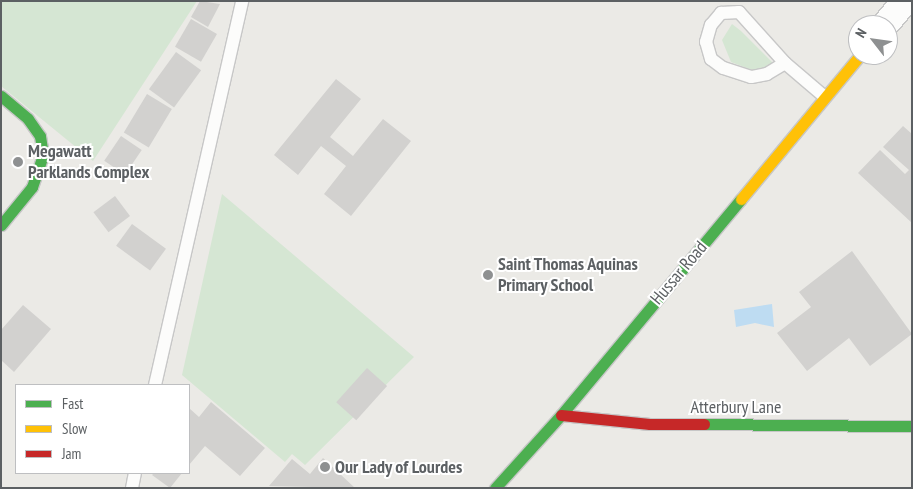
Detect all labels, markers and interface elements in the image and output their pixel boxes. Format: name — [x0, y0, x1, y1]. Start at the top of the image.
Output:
north arrow — [848, 15, 898, 65]
text: N — [851, 25, 871, 41]
place label: Megawatt Parklands Complex — [28, 141, 150, 183]
marker: Megawatt Parklands Complex — [12, 156, 24, 168]
street label: Hussar Road — [646, 237, 712, 309]
place label: Saint Thomas Aquinas Primary School — [498, 254, 639, 296]
marker: Saint Thomas Aquinas Primary School — [482, 269, 494, 281]
legend — [15, 384, 190, 474]
text: Fast — [62, 394, 83, 413]
street label: Atterbury Lane — [690, 396, 782, 418]
text: Slow — [62, 419, 87, 438]
text: Jam — [62, 444, 81, 463]
place label: Our Lady of Lourdes — [335, 456, 463, 478]
marker: Our Lady of Lourdes — [319, 461, 331, 473]

